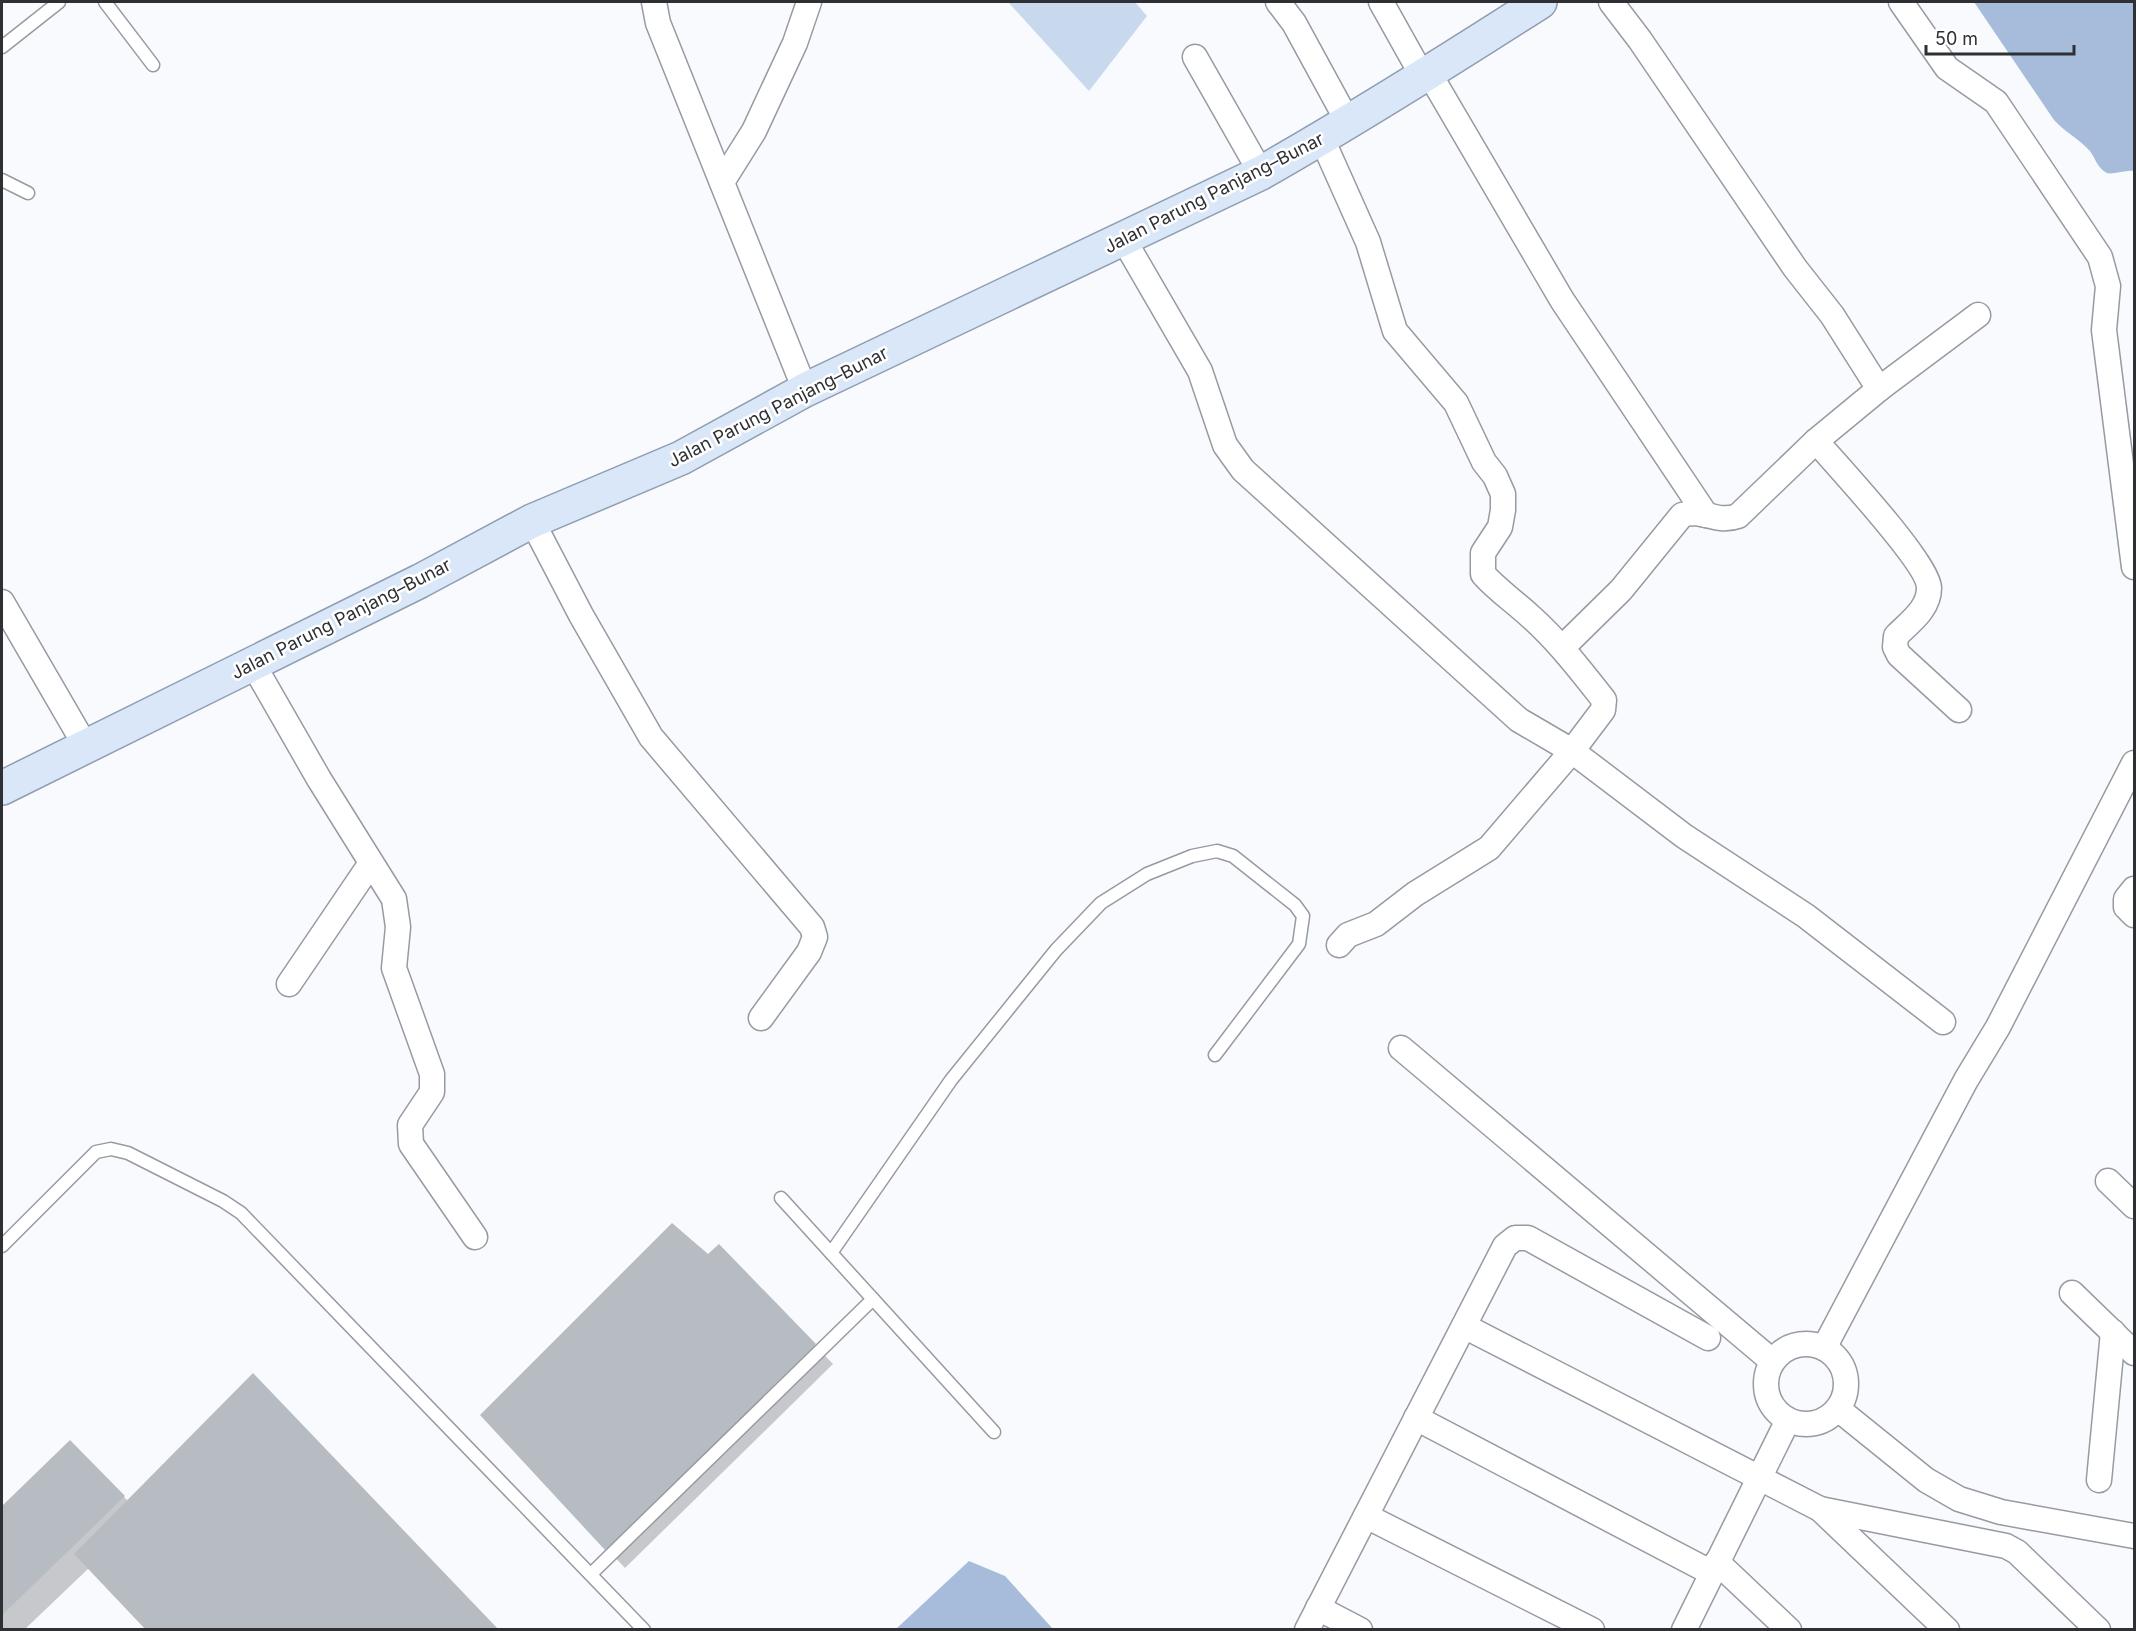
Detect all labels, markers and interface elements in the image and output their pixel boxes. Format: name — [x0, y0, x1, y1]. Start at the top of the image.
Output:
scale bar — [1926, 18, 2074, 56]
text: 50 m — [1935, 28, 1978, 49]
street label: Jalan Parung Panjang–Bunar — [1100, 128, 1327, 257]
street label: Jalan Parung Panjang–Bunar — [664, 342, 891, 471]
street label: Jalan Parung Panjang–Bunar — [227, 554, 454, 683]

